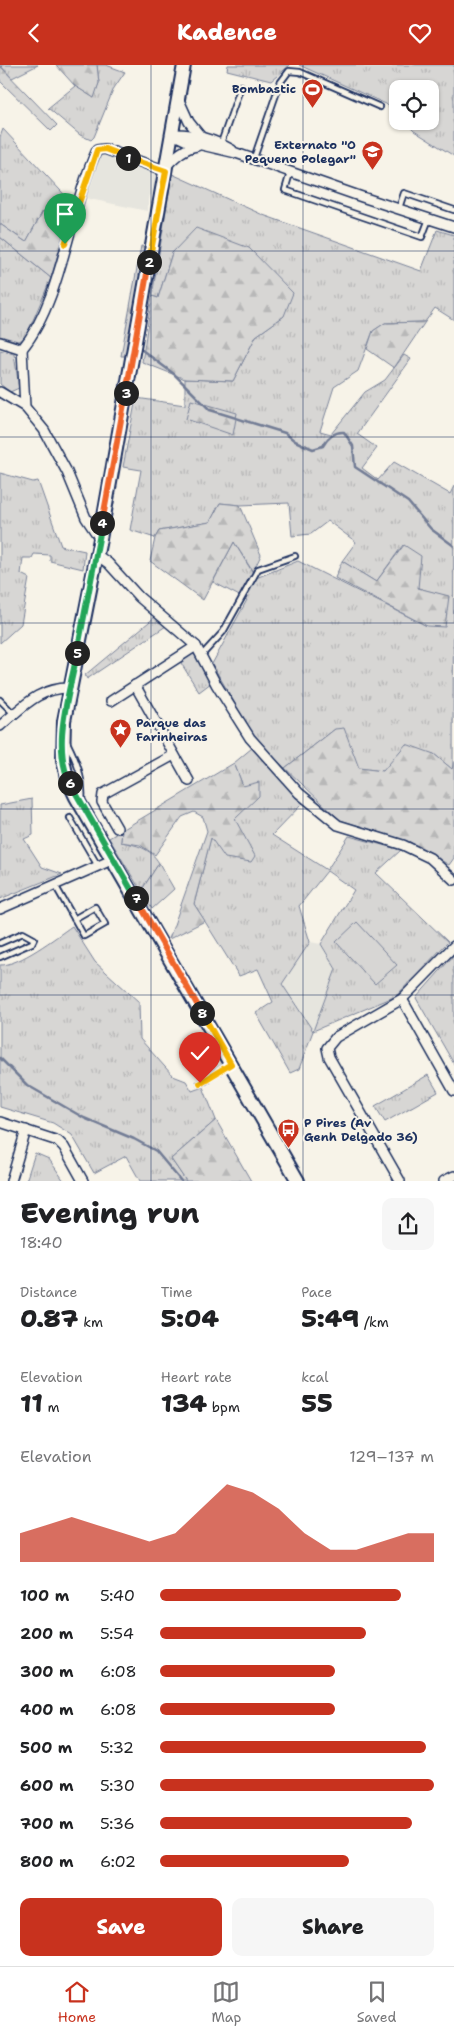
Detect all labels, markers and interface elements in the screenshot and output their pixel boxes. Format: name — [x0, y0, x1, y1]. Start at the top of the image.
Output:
text: Kadence — [177, 18, 277, 47]
icon: back — [20, 19, 48, 47]
icon: heart — [406, 19, 434, 47]
sports icon: Bombastic — [300, 77, 324, 108]
map controls — [389, 80, 439, 130]
button: locate — [389, 80, 439, 130]
place label: Bombastic — [232, 81, 296, 97]
place label: Externato "O Pequeno Polegar" — [245, 137, 356, 167]
school or university icon: Externato "O Pequeno Polegar" — [360, 140, 384, 171]
pin: 1 — [116, 145, 140, 171]
text: 1 — [125, 149, 132, 167]
pin — [44, 193, 86, 244]
icon: arrive — [51, 200, 79, 228]
pin: 2 — [136, 249, 162, 275]
text: 2 — [145, 253, 154, 271]
pin: 3 — [114, 381, 138, 405]
text: 3 — [122, 384, 131, 402]
pin: 4 — [90, 511, 114, 535]
text: 4 — [98, 514, 107, 532]
pin: 5 — [64, 641, 90, 665]
text: 5 — [73, 644, 82, 662]
place label: Parque das Farinheiras — [136, 715, 208, 745]
place icon: Parque das Farinheiras — [108, 718, 132, 749]
pin: 6 — [58, 771, 82, 795]
text: 6 — [66, 774, 75, 792]
pin: 7 — [124, 885, 148, 911]
text: 7 — [132, 889, 141, 907]
pin: 8 — [190, 1001, 214, 1025]
text: 8 — [198, 1004, 207, 1022]
pin — [179, 1032, 221, 1083]
icon: check — [186, 1039, 214, 1067]
place label: P Pires (Av Genh Delgado 36) — [304, 1115, 418, 1145]
bus stop icon: P Pires (Av Genh Delgado 36) — [276, 1118, 300, 1149]
text: Evening run — [20, 1194, 199, 1232]
button: share — [382, 1198, 434, 1250]
text: 18:40 — [20, 1232, 63, 1253]
text: Distance — [20, 1283, 77, 1301]
text: Time — [161, 1283, 193, 1301]
text: Pace — [301, 1283, 332, 1301]
text: 0.87 — [20, 1301, 78, 1335]
text: 5:04 — [161, 1301, 219, 1335]
text: 5:49 — [301, 1301, 359, 1335]
text: km — [78, 1313, 103, 1331]
text: /km — [359, 1313, 389, 1331]
text: Elevation — [20, 1368, 83, 1386]
text: Heart rate — [161, 1368, 232, 1386]
text: kcal — [301, 1368, 329, 1386]
text: 11 — [20, 1386, 43, 1420]
text: 134 — [161, 1386, 207, 1420]
text: 55 — [301, 1386, 333, 1420]
text: m — [43, 1398, 60, 1416]
text: bpm — [207, 1398, 240, 1416]
text: Elevation — [20, 1446, 92, 1467]
text: 129–137 m — [349, 1446, 434, 1467]
text: 100 m — [20, 1585, 69, 1606]
text: 5:40 — [100, 1585, 135, 1606]
text: 200 m — [20, 1623, 73, 1644]
text: 5:54 — [100, 1623, 134, 1644]
text: 300 m — [20, 1661, 74, 1682]
text: 6:08 — [100, 1661, 137, 1682]
text: 400 m — [20, 1699, 74, 1720]
text: 6:08 — [100, 1699, 137, 1720]
text: 500 m — [20, 1737, 72, 1758]
text: 5:32 — [100, 1737, 134, 1758]
text: 600 m — [20, 1775, 74, 1796]
text: 5:30 — [100, 1775, 135, 1796]
text: 700 m — [20, 1813, 74, 1834]
text: 5:36 — [100, 1813, 135, 1834]
text: 800 m — [20, 1851, 74, 1872]
text: 6:02 — [100, 1851, 136, 1872]
button: Save — [20, 1898, 222, 1956]
button: Share — [232, 1898, 434, 1956]
tab: Home — [58, 1978, 96, 2026]
tab: Map — [211, 1978, 241, 2026]
tab: Saved — [357, 1978, 396, 2026]

